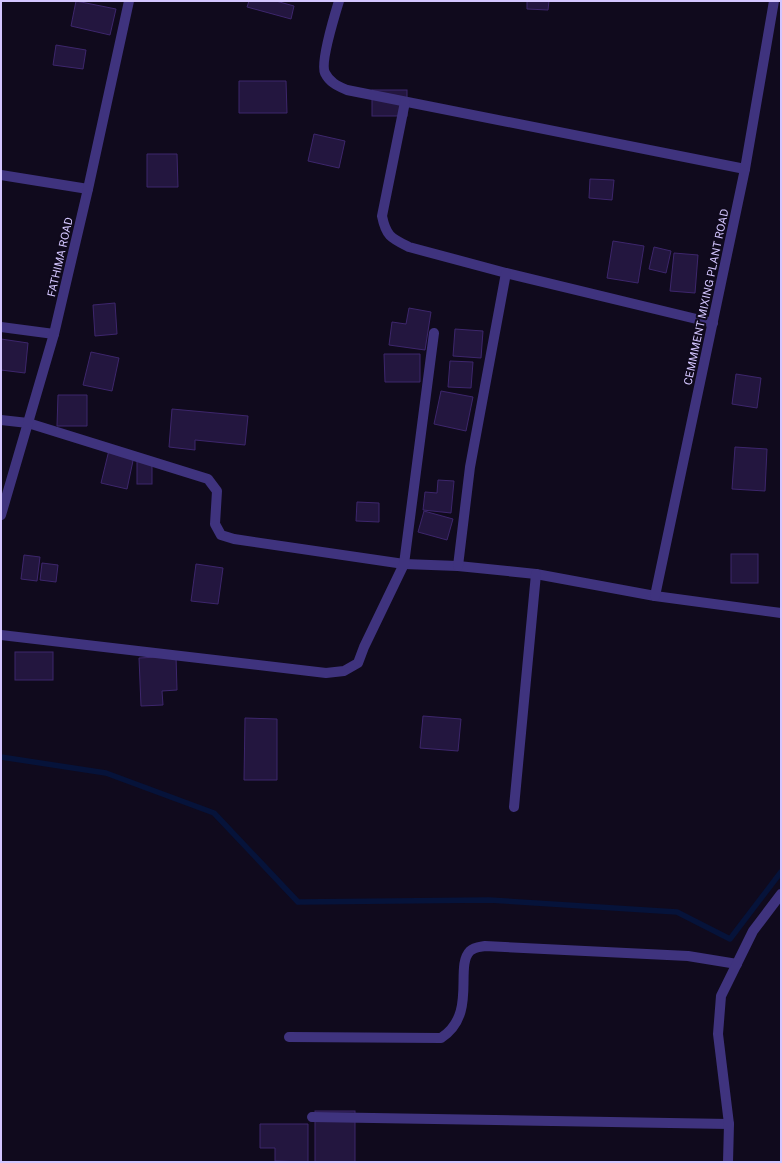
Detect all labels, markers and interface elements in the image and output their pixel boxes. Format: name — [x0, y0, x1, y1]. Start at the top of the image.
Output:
street label: CEMMMENT MIXING PLANT ROAD — [681, 207, 731, 386]
street label: FATHIMA ROAD — [45, 216, 75, 298]

